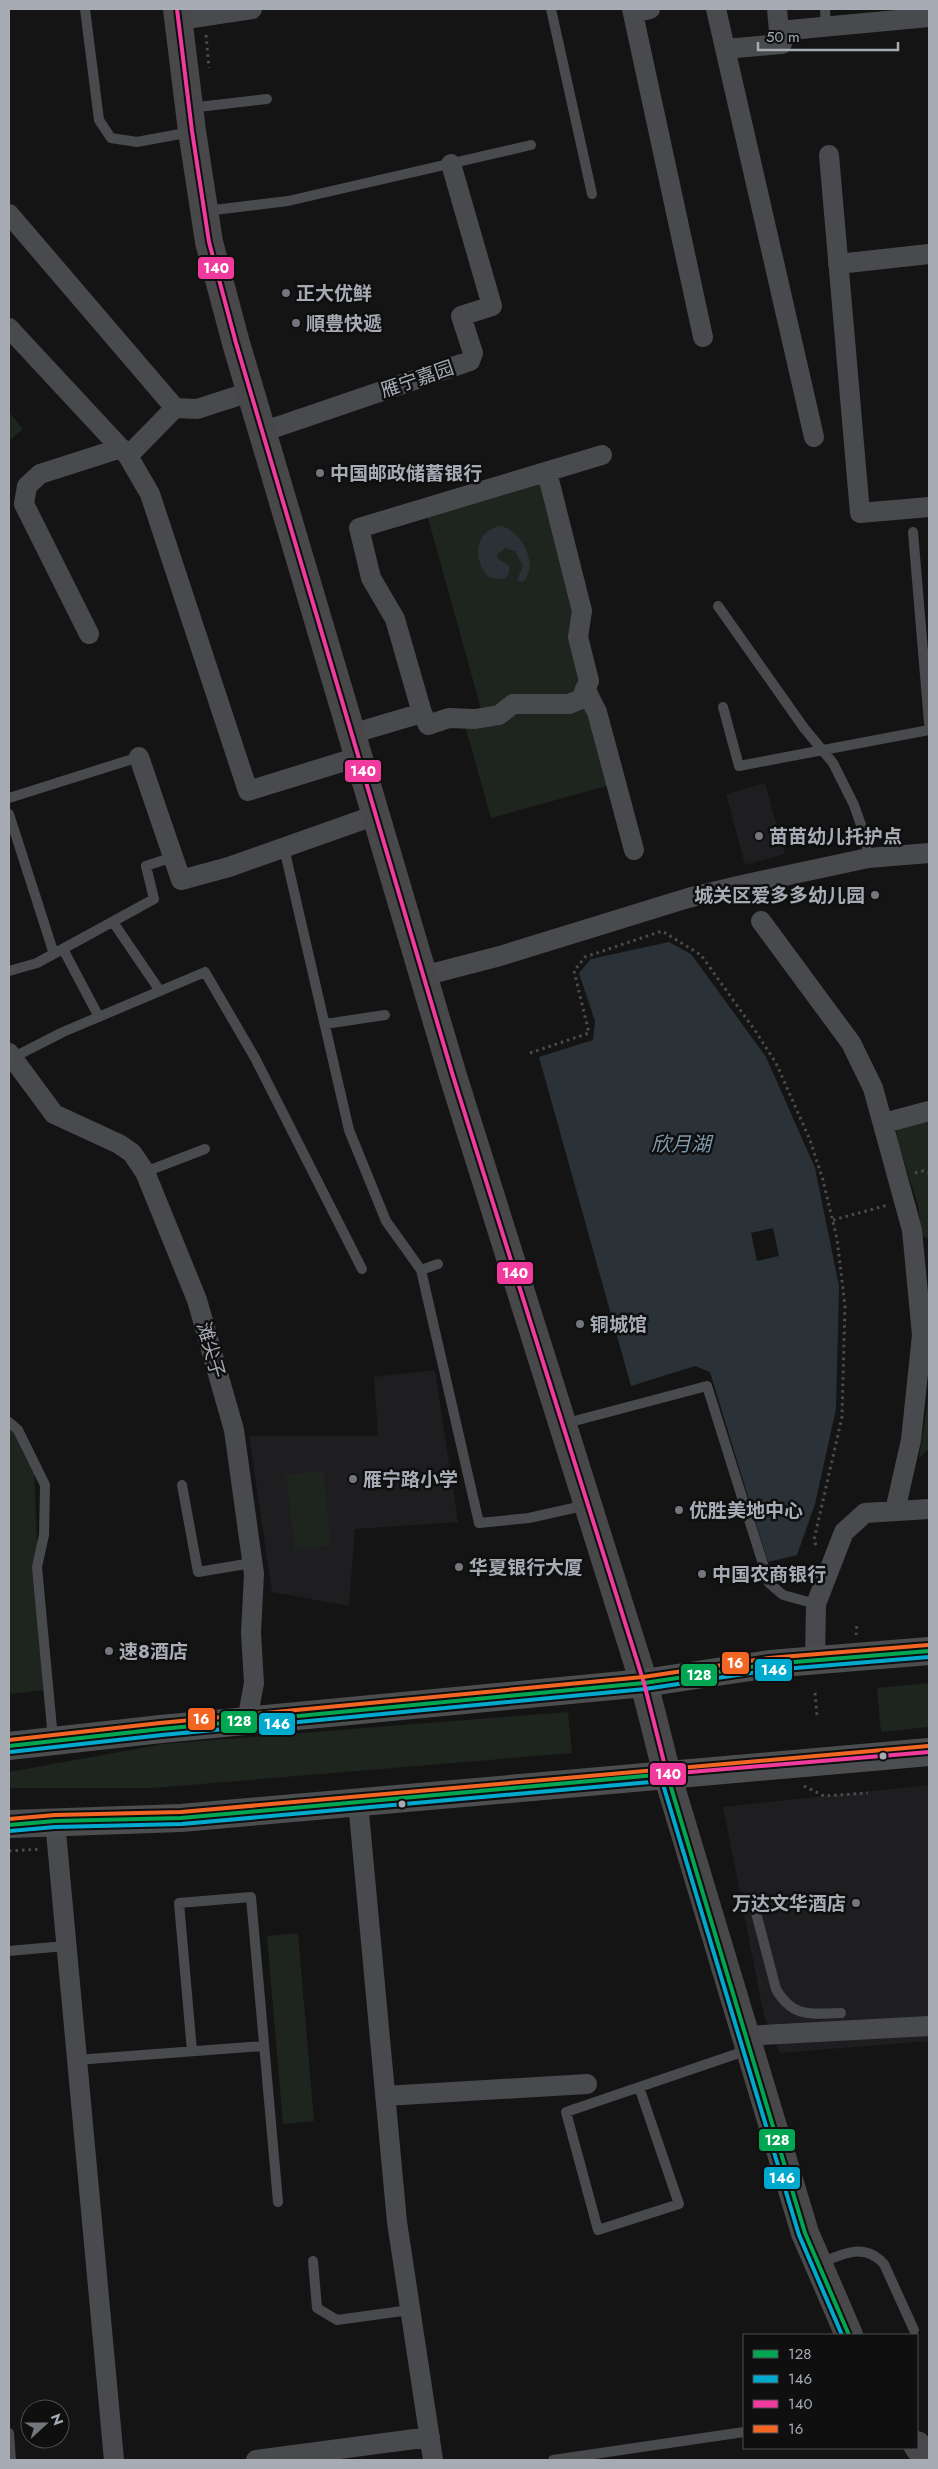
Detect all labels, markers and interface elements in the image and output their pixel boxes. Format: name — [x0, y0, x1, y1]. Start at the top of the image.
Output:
scale bar — [758, 20, 898, 52]
text: 50 m — [766, 26, 800, 48]
line badge: 140 — [197, 256, 235, 280]
text: 140 — [203, 258, 229, 278]
place label: 正大优鲜 — [296, 280, 372, 307]
marker: 正大优鲜 — [280, 287, 292, 299]
place label: 順豊快遞 — [306, 310, 382, 337]
marker: 順豊快遞 — [290, 317, 302, 329]
street label: 雁宁嘉园 — [377, 354, 457, 404]
place label: 中国邮政储蓄银行 — [330, 460, 482, 487]
marker: 中国邮政储蓄银行 — [314, 467, 326, 479]
line badge: 140 — [344, 759, 382, 783]
text: 140 — [350, 761, 376, 781]
place label: 苗苗幼儿托护点 — [769, 823, 902, 850]
marker: 苗苗幼儿托护点 — [753, 830, 765, 842]
place label: 城关区爱多多幼儿园 — [694, 882, 865, 909]
marker: 城关区爱多多幼儿园 — [869, 889, 881, 901]
water label: 欣月湖 — [651, 1130, 714, 1159]
line badge: 140 — [496, 1261, 534, 1285]
text: 140 — [502, 1263, 528, 1283]
place label: 铜城馆 — [590, 1311, 647, 1338]
marker: 铜城馆 — [574, 1318, 586, 1330]
street label: 滩尖子 — [190, 1319, 232, 1381]
place label: 雁宁路小学 — [363, 1466, 458, 1493]
marker: 雁宁路小学 — [347, 1473, 359, 1485]
place label: 优胜美地中心 — [689, 1497, 803, 1524]
marker: 优胜美地中心 — [673, 1504, 685, 1516]
place label: 华夏银行大厦 — [469, 1554, 583, 1581]
marker: 华夏银行大厦 — [453, 1561, 465, 1573]
place label: 中国农商银行 — [712, 1561, 826, 1588]
marker: 中国农商银行 — [696, 1568, 708, 1580]
place label: 速8酒店 — [119, 1638, 188, 1665]
marker: 速8酒店 — [103, 1645, 115, 1657]
line badge: 16 — [721, 1651, 750, 1675]
text: 16 — [727, 1653, 743, 1673]
line badge: 146 — [754, 1658, 793, 1682]
text: 146 — [761, 1660, 787, 1680]
line badge: 128 — [680, 1663, 718, 1687]
text: 128 — [686, 1665, 712, 1685]
line badge: 16 — [187, 1707, 216, 1731]
text: 16 — [193, 1709, 209, 1729]
line badge: 128 — [220, 1710, 258, 1734]
text: 128 — [226, 1711, 252, 1731]
line badge: 146 — [258, 1712, 296, 1736]
text: 146 — [264, 1714, 290, 1734]
unlabelled marker — [878, 1751, 888, 1761]
line badge: 140 — [649, 1762, 687, 1786]
text: 140 — [655, 1764, 681, 1784]
unlabelled marker — [397, 1799, 407, 1809]
place label: 万达文华酒店 — [732, 1890, 846, 1917]
marker: 万达文华酒店 — [850, 1897, 862, 1909]
line badge: 128 — [758, 2128, 796, 2152]
text: 128 — [764, 2130, 790, 2150]
line badge: 146 — [763, 2166, 801, 2190]
text: 146 — [769, 2168, 795, 2188]
legend — [743, 2334, 918, 2449]
text: 128 — [788, 2343, 811, 2365]
text: 146 — [788, 2368, 812, 2390]
text: 140 — [788, 2393, 813, 2415]
north arrow — [20, 2399, 70, 2449]
text: N — [46, 2411, 68, 2428]
text: 16 — [788, 2418, 803, 2440]

